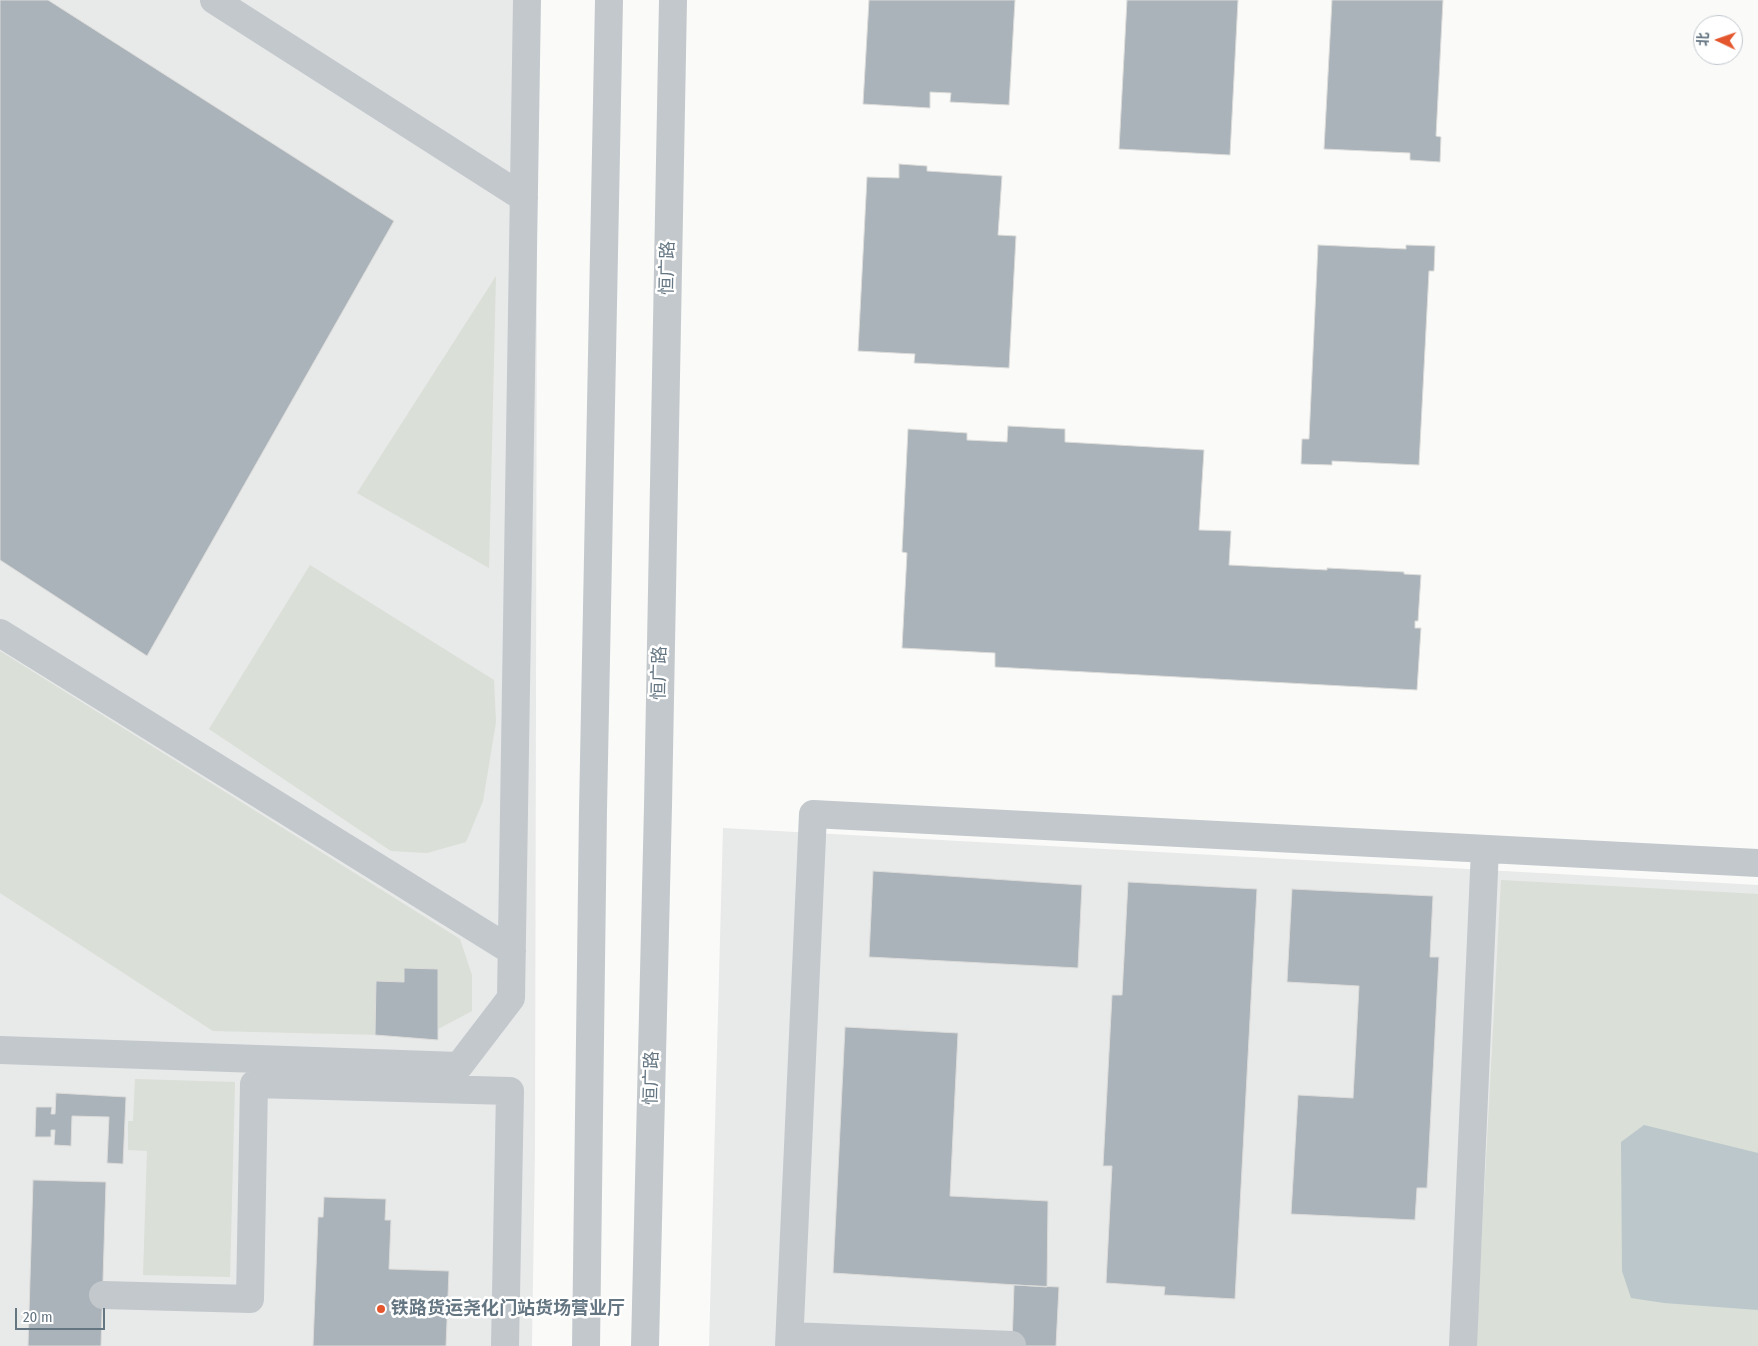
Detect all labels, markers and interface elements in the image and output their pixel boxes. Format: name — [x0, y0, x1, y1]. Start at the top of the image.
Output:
north arrow — [1693, 15, 1743, 65]
text: 北 — [1695, 32, 1712, 47]
street label: 恒广路 — [657, 241, 679, 295]
street label: 恒广路 — [649, 646, 671, 700]
street label: 恒广路 — [641, 1051, 663, 1105]
scale bar — [18, 1298, 108, 1330]
place label: 铁路货运尧化门站货场营业厅 — [391, 1298, 625, 1320]
marker: 铁路货运尧化门站货场营业厅 — [375, 1303, 387, 1315]
text: 20 m — [23, 1308, 53, 1326]

